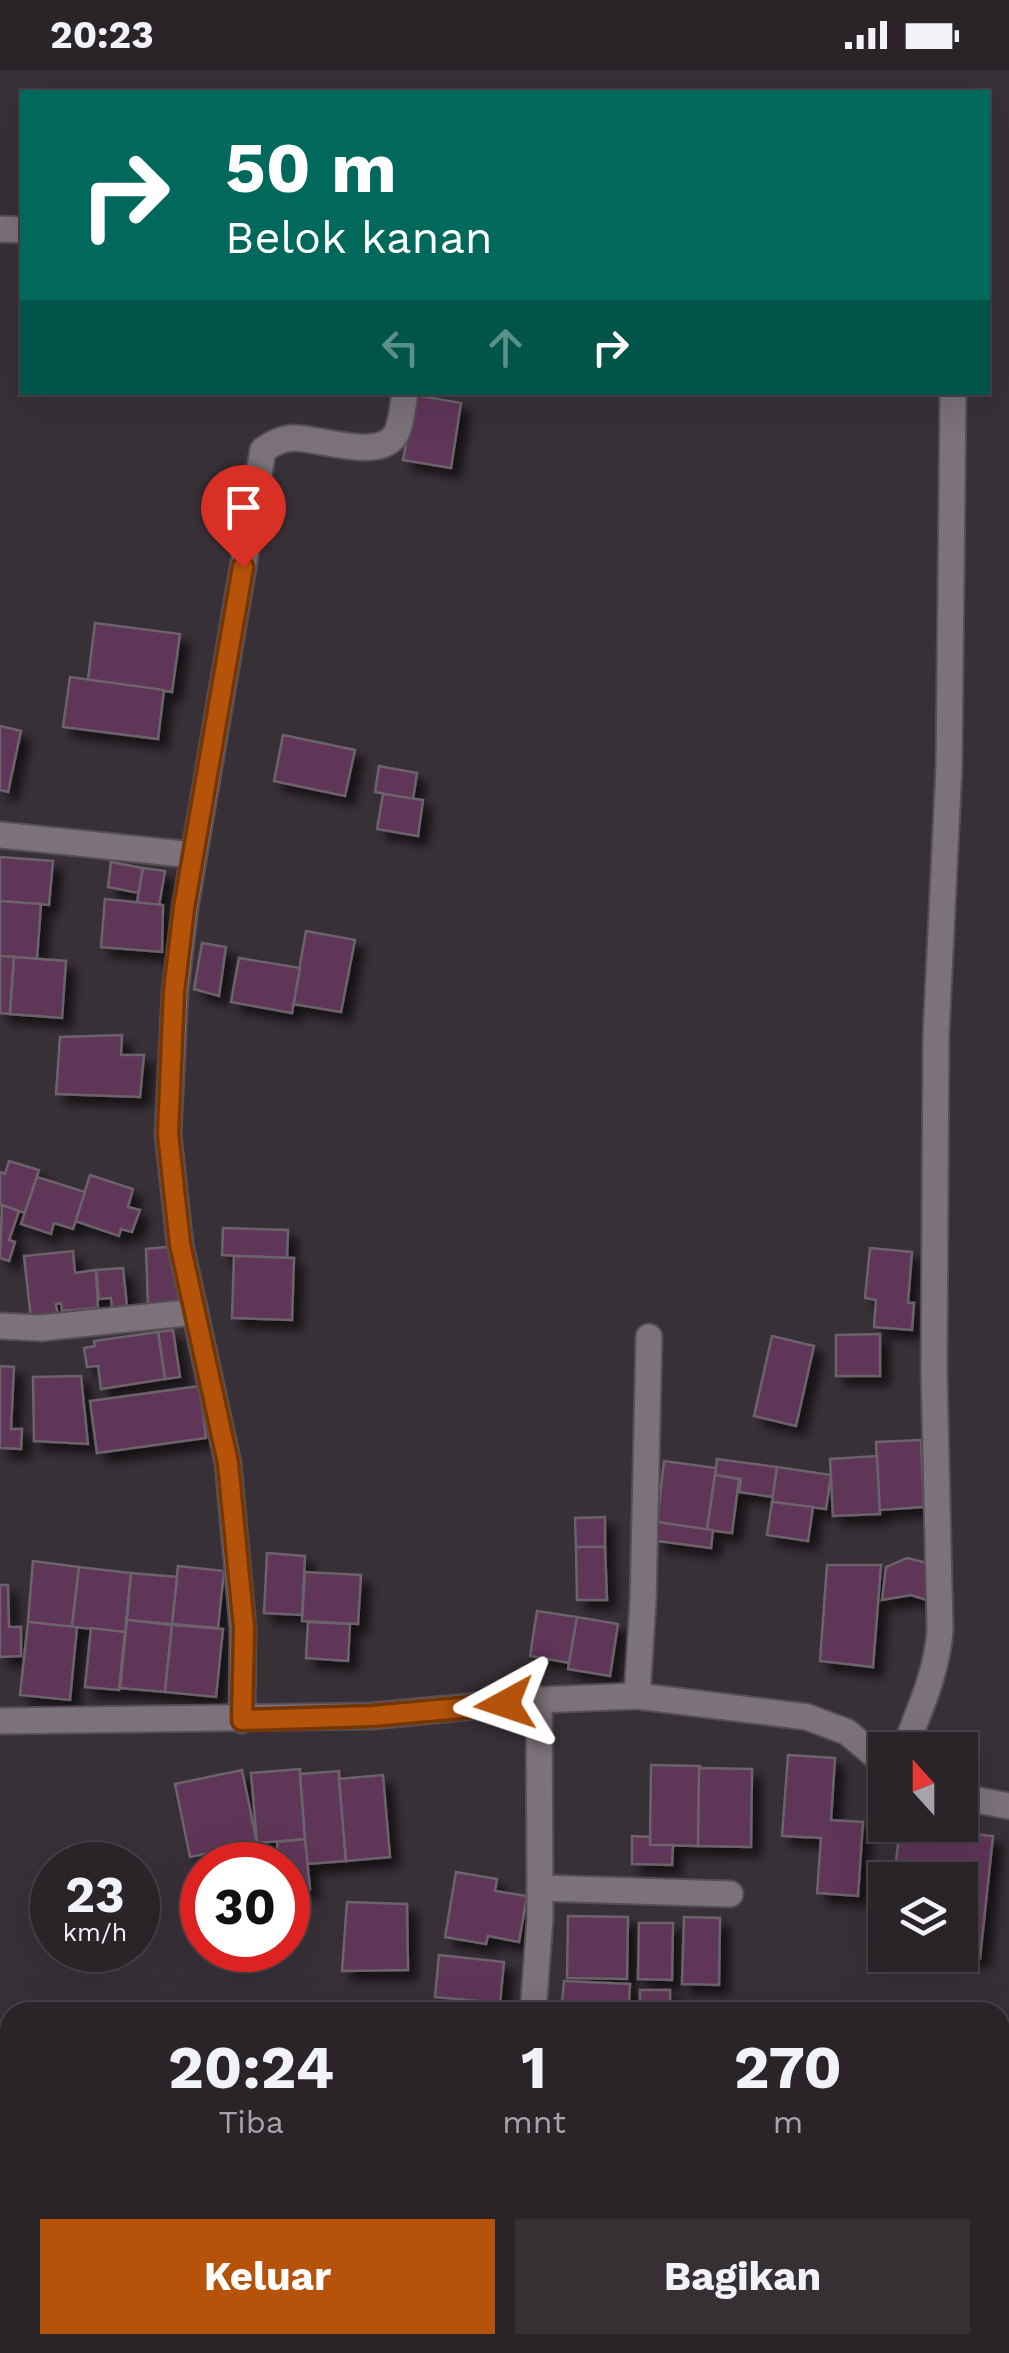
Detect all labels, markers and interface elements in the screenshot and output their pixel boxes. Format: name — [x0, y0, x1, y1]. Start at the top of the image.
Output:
text: 20:23 — [50, 13, 154, 57]
text: 50 m — [225, 127, 397, 209]
icon: right — [60, 130, 190, 260]
text: Belok kanan — [225, 211, 493, 264]
icon: left — [373, 320, 428, 375]
icon: ahead — [478, 320, 533, 375]
icon: right — [583, 320, 638, 375]
pin — [201, 465, 286, 568]
icon: arrive — [216, 480, 271, 535]
position arrow — [453, 1652, 557, 1756]
north arrow — [868, 1732, 978, 1842]
map controls — [868, 1732, 978, 1972]
speed limit sign: 30 — [180, 1842, 310, 1972]
button: layers — [868, 1862, 978, 1972]
text: 23 — [65, 1865, 125, 1924]
text: km/h — [63, 1918, 127, 1947]
text: 20:24 — [168, 2032, 334, 2103]
text: 1 — [521, 2032, 547, 2103]
text: 270 — [734, 2032, 842, 2103]
text: Tiba — [218, 2103, 284, 2141]
text: mnt — [502, 2103, 566, 2141]
text: m — [773, 2103, 803, 2141]
button: Keluar — [40, 2219, 495, 2334]
button: Bagikan — [515, 2219, 970, 2334]

